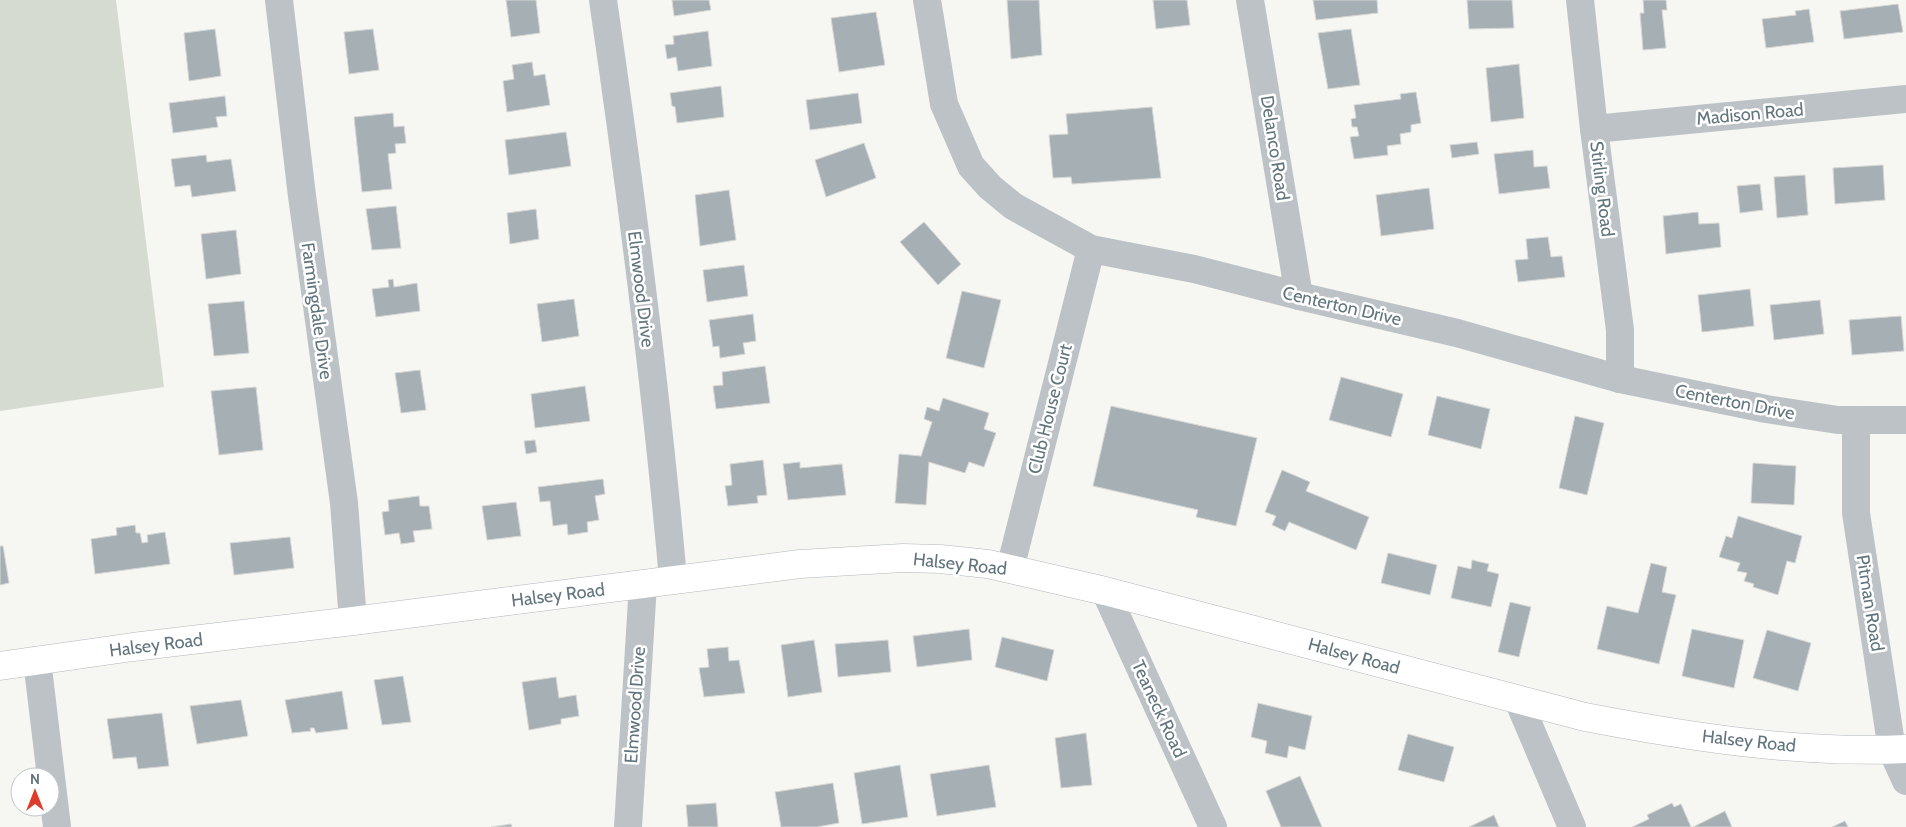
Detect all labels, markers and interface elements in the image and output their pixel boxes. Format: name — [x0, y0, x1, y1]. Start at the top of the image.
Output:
street label: Delanco Road — [1256, 94, 1294, 202]
street label: Madison Road — [1696, 98, 1804, 130]
street label: Stirling Road — [1585, 140, 1619, 238]
street label: Elmwood Drive — [623, 230, 659, 348]
street label: Farmingdale Drive — [297, 241, 337, 381]
street label: Centerton Drive — [1280, 282, 1404, 330]
street label: Club House Court — [1023, 342, 1077, 476]
street label: Centerton Drive — [1673, 380, 1797, 424]
street label: Halsey Road — [912, 548, 1008, 580]
street label: Pitman Road — [1851, 553, 1889, 653]
street label: Halsey Road — [510, 578, 606, 612]
street label: Halsey Road — [108, 628, 204, 662]
street label: Halsey Road — [1306, 633, 1402, 679]
street label: Elmwood Drive — [620, 646, 650, 764]
street label: Teaneck Road — [1127, 657, 1191, 761]
street label: Halsey Road — [1701, 725, 1797, 757]
north arrow — [10, 767, 60, 817]
text: N — [30, 770, 40, 788]

